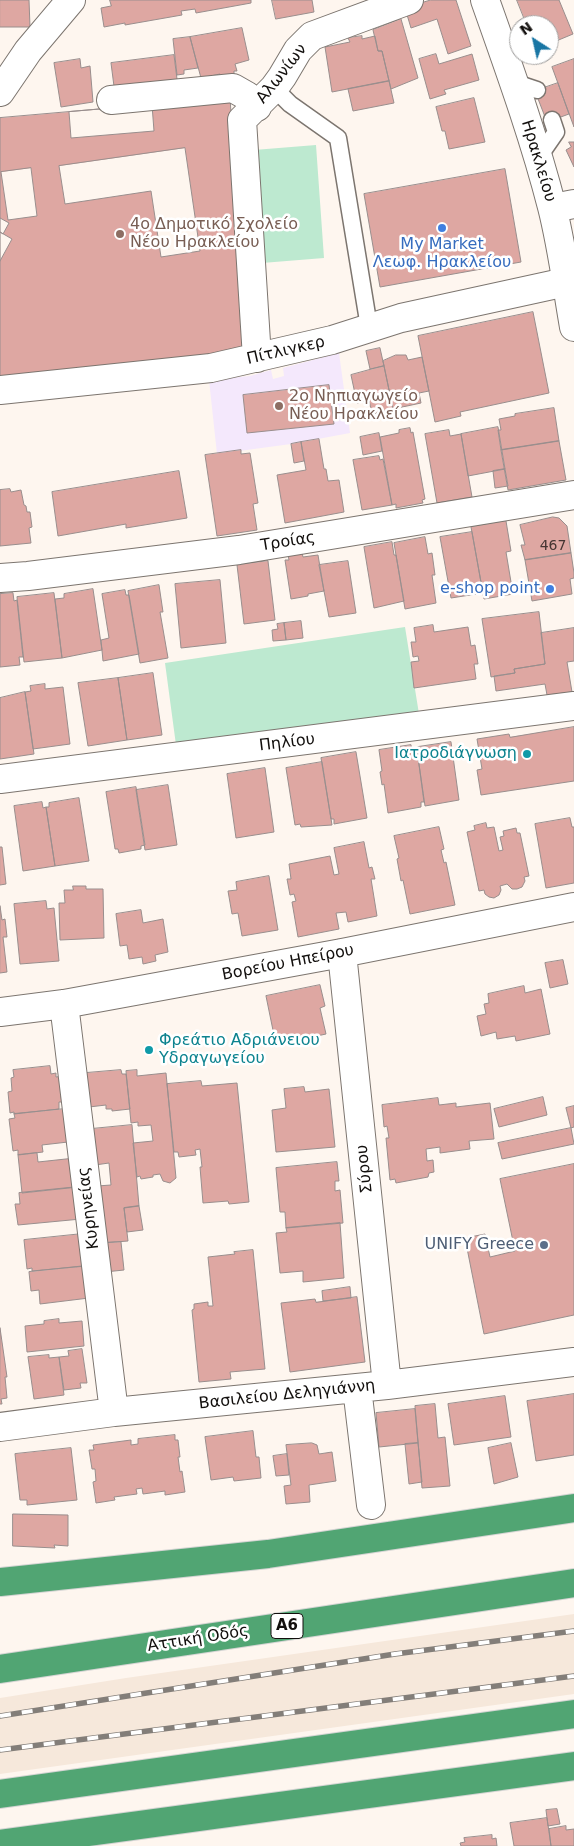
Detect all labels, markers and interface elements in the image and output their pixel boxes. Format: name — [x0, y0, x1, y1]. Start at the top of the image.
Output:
north arrow — [509, 15, 559, 65]
text: N — [517, 19, 535, 38]
street label: Αλωνίων — [253, 40, 311, 108]
street label: Ηρακλείου — [516, 118, 560, 204]
place label: 4ο Δημοτικό Σχολείο Νέου Ηρακλείου — [130, 215, 298, 253]
marker: My Market Λεωφ. Ηρακλείου — [436, 222, 448, 234]
marker: 4ο Δημοτικό Σχολείο Νέου Ηρακλείου — [114, 228, 126, 240]
place label: My Market Λεωφ. Ηρακλείου — [373, 235, 511, 273]
street label: Πίτλιγκερ — [245, 333, 327, 369]
place label: 2ο Νηπιαγωγείο Νέου Ηρακλείου — [289, 387, 418, 425]
marker: 2ο Νηπιαγωγείο Νέου Ηρακλείου — [273, 400, 285, 412]
street label: Τροίας — [259, 528, 317, 556]
house number: 467 — [540, 538, 566, 554]
place label: e-shop point — [440, 579, 540, 599]
marker: e-shop point — [544, 583, 556, 595]
street label: Πηλίου — [258, 730, 316, 756]
place label: Ιατροδιάγνωση — [394, 744, 517, 764]
marker: Ιατροδιάγνωση — [521, 748, 533, 760]
street label: Βορείου Ηπείρου — [220, 941, 356, 985]
place label: Φρεάτιο Αδριάνειου Υδραγωγείου — [159, 1031, 320, 1069]
marker: Φρεάτιο Αδριάνειου Υδραγωγείου — [143, 1044, 155, 1056]
street label: Σύρου — [353, 1144, 377, 1194]
street label: Κυρηνείας — [74, 1166, 104, 1250]
place label: UNIFY Greece — [425, 1235, 534, 1255]
marker: UNIFY Greece — [538, 1239, 550, 1251]
street label: Βασιλείου Δεληγιάννη — [198, 1376, 376, 1414]
road number: Α6 — [271, 1614, 303, 1638]
street label: Αττική Οδός — [146, 1622, 250, 1656]

